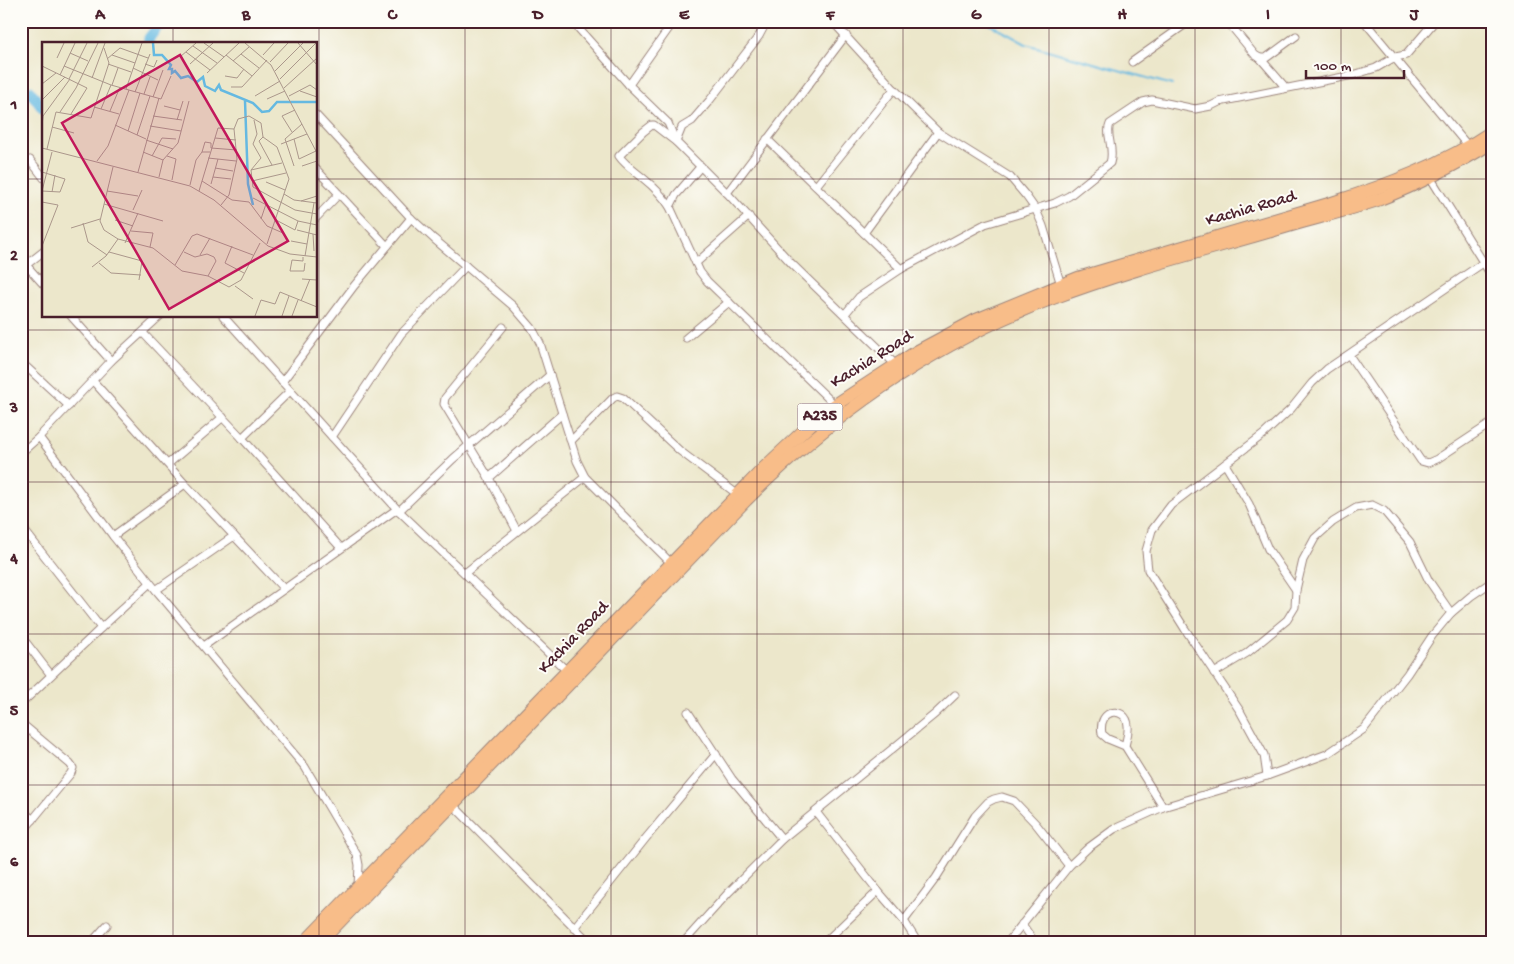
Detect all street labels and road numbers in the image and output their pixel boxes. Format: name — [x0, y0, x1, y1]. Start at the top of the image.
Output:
street label: Kachia Road — [1203, 186, 1300, 232]
street label: Kachia Road — [827, 326, 918, 394]
road number: A235 — [798, 404, 842, 431]
street label: Kachia Road — [534, 596, 615, 679]

